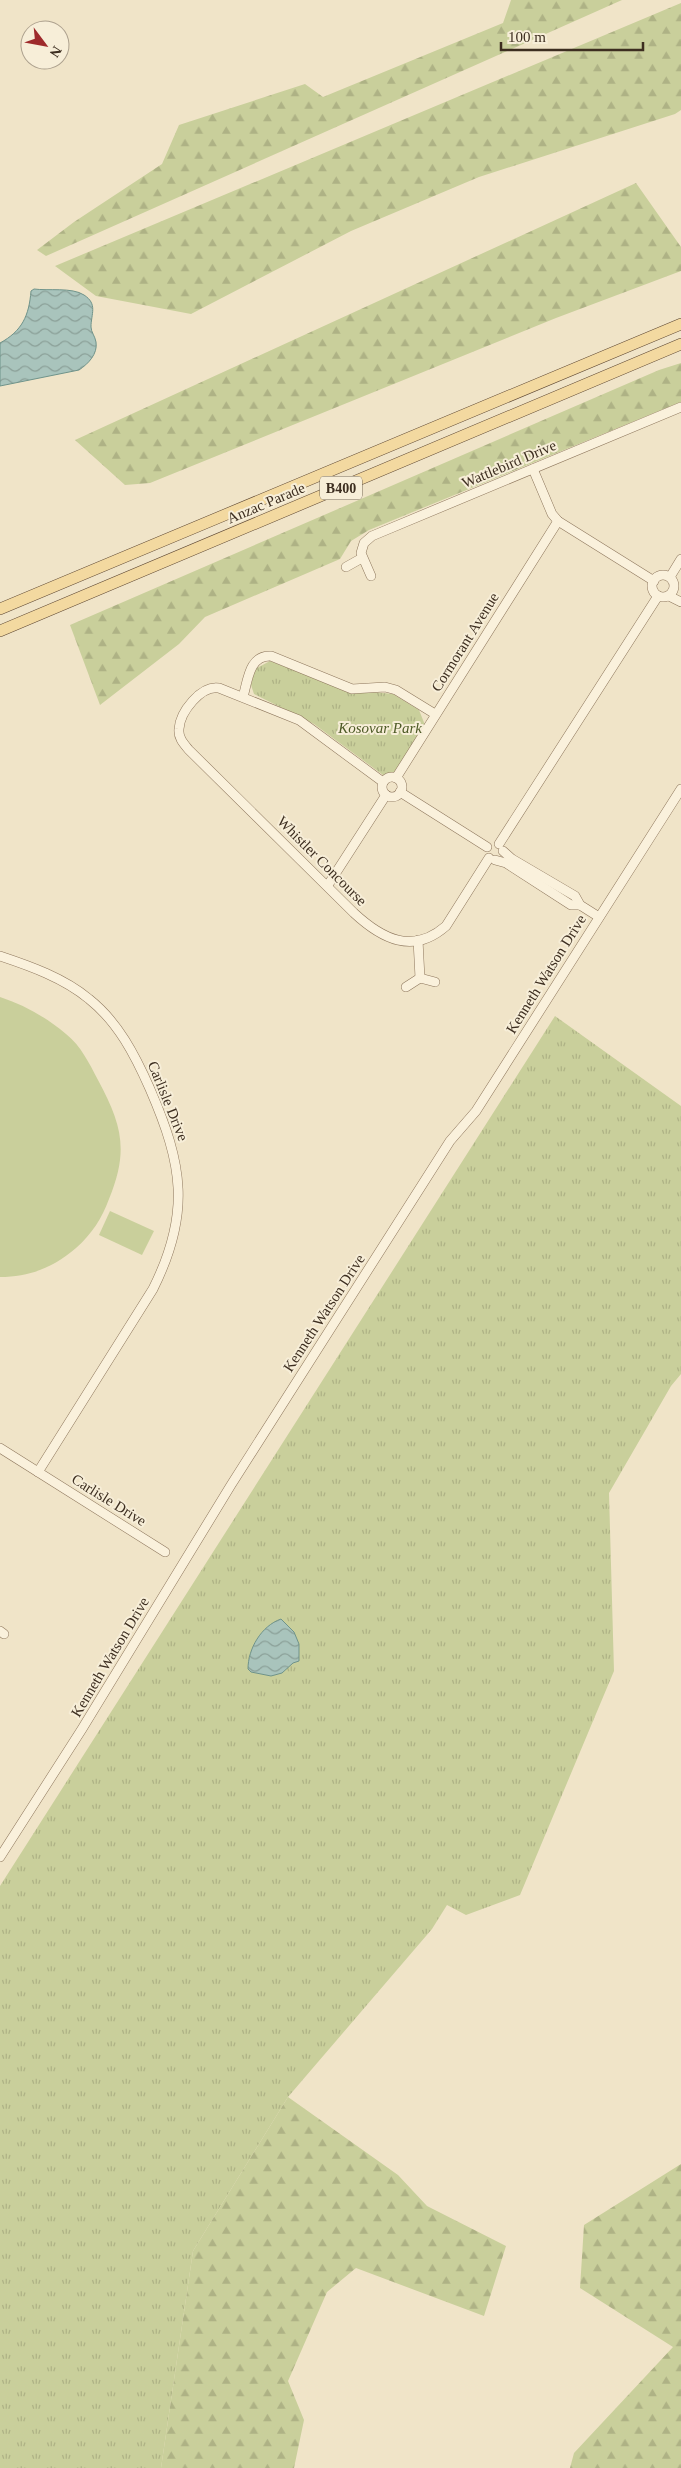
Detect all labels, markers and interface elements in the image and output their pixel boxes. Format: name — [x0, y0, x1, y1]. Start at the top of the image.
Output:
north arrow — [20, 20, 70, 70]
scale bar — [501, 20, 644, 52]
text: 100 m — [508, 29, 546, 45]
text: N — [47, 43, 65, 60]
street label: Wattlebird Drive — [459, 437, 559, 491]
road number: B400 — [320, 476, 362, 499]
street label: Anzac Parade — [225, 479, 308, 527]
street label: Cormorant Avenue — [428, 589, 502, 694]
park label: Kosovar Park — [337, 720, 422, 736]
street label: Whistler Concourse — [274, 813, 370, 909]
street label: Kenneth Watson Drive — [503, 911, 589, 1036]
street label: Carlisle Drive — [145, 1059, 191, 1144]
street label: Kenneth Watson Drive — [280, 1251, 368, 1375]
street label: Carlisle Drive — [69, 1471, 149, 1529]
street label: Kenneth Watson Drive — [68, 1594, 152, 1720]

